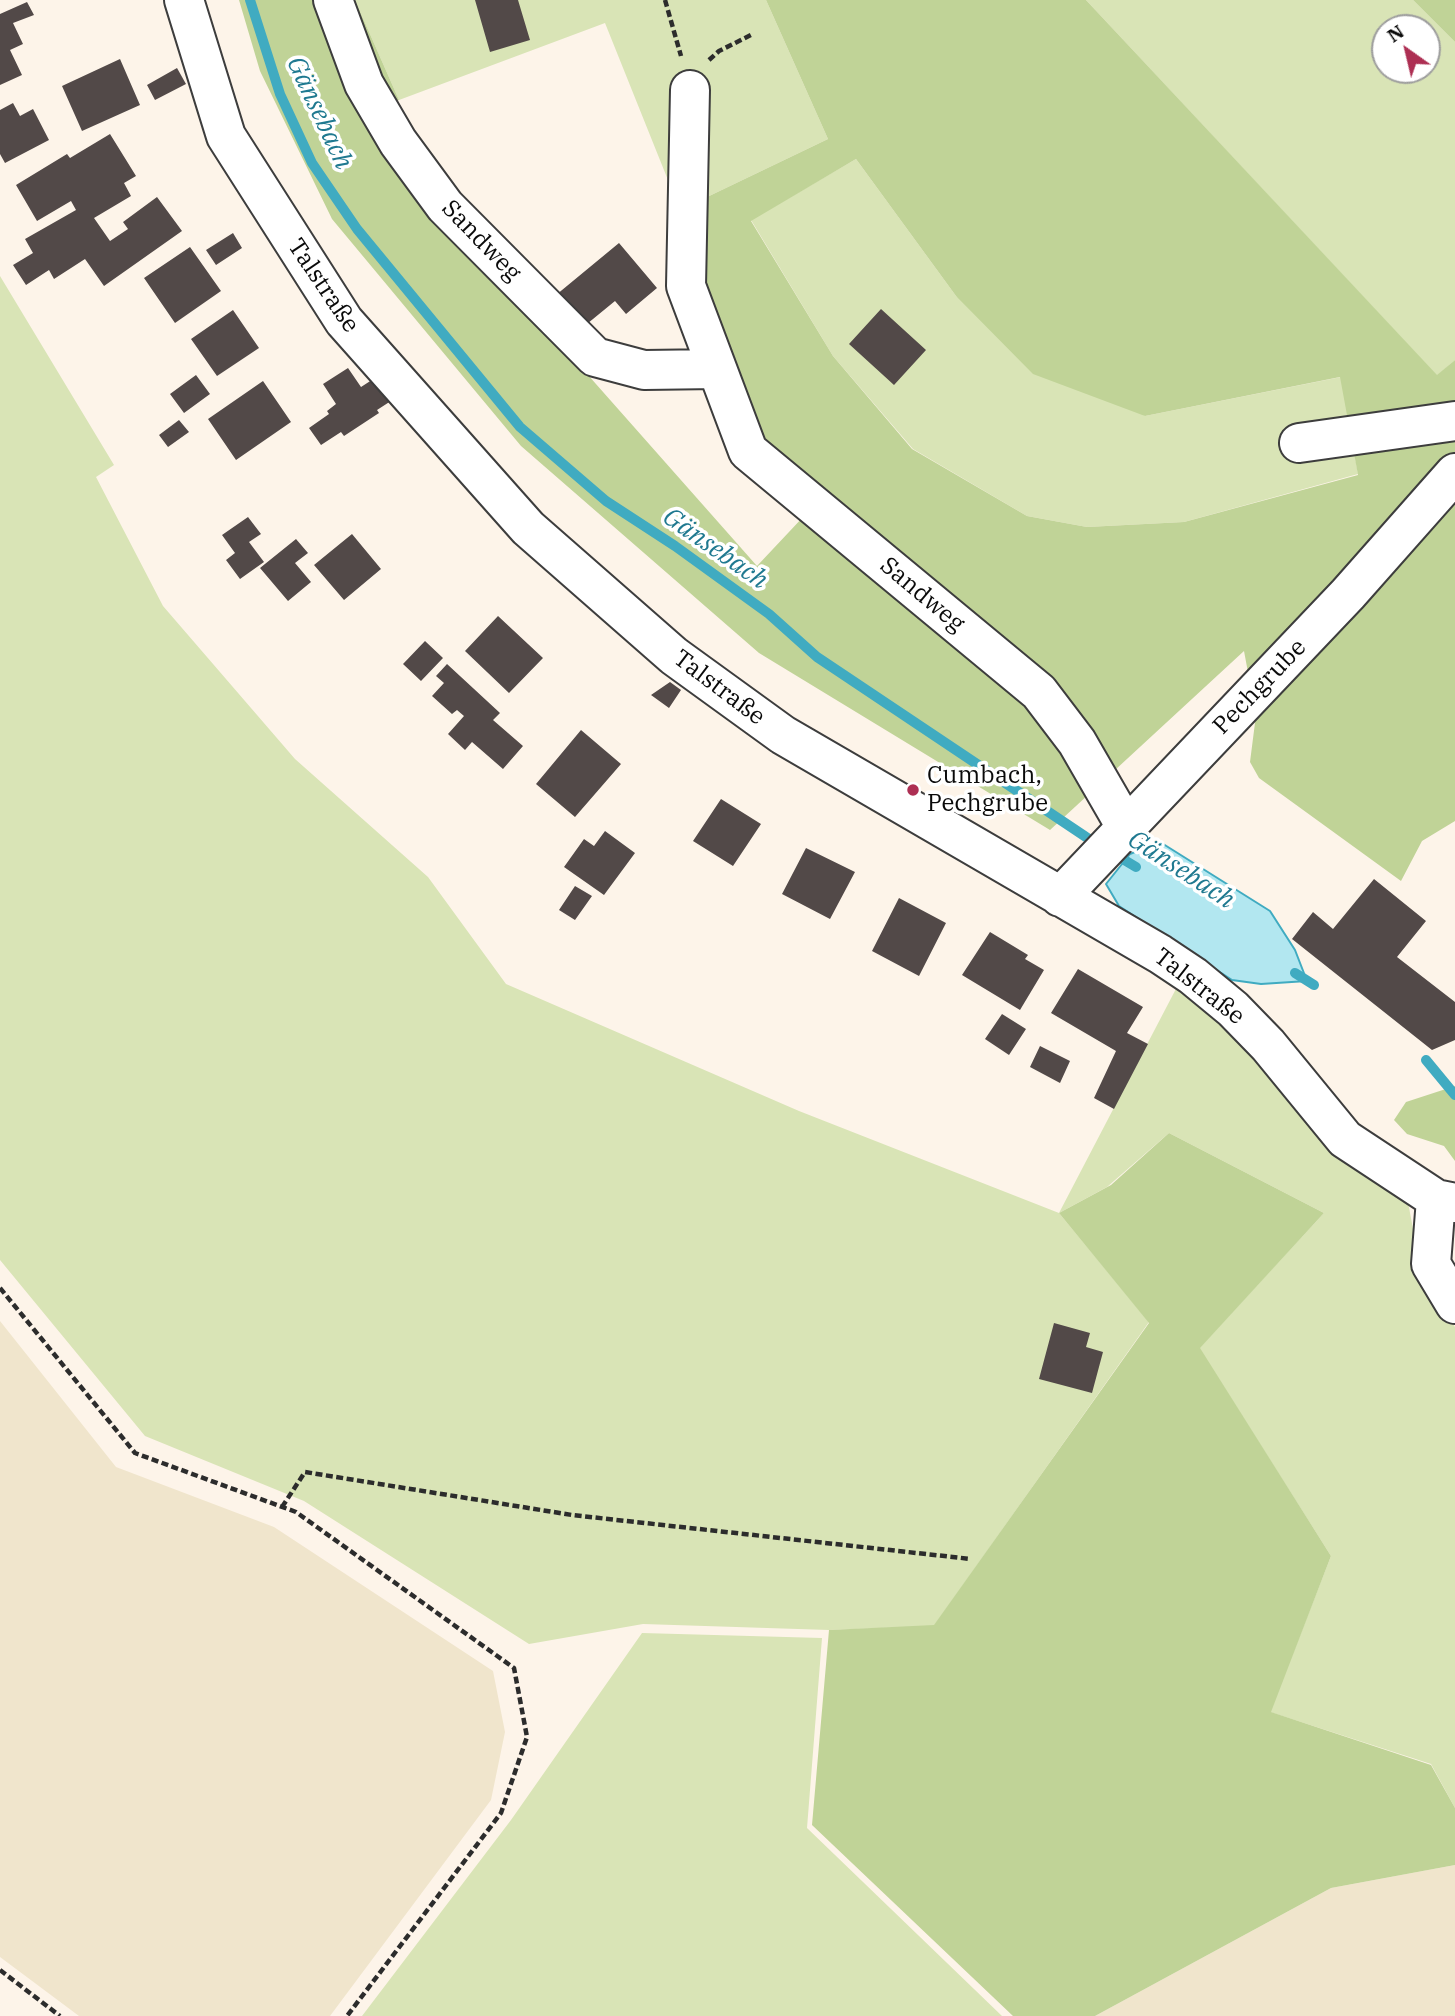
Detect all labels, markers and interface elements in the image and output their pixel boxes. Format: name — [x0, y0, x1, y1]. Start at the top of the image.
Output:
north arrow — [1371, 14, 1441, 84]
text: N — [1382, 19, 1408, 47]
water label: Gänsebach — [279, 52, 359, 174]
street label: Sandweg — [435, 194, 527, 288]
street label: Talstraße — [281, 234, 365, 338]
water label: Gänsebach — [657, 502, 773, 596]
street label: Sandweg — [874, 551, 970, 639]
street label: Pechgrube — [1208, 633, 1312, 741]
street label: Talstraße — [668, 644, 770, 732]
place label: Cumbach, Pechgrube — [927, 762, 1048, 818]
marker: Cumbach, Pechgrube — [905, 782, 921, 798]
water label: Gänsebach — [1122, 824, 1240, 916]
street label: Talstraße — [1148, 943, 1250, 1031]

